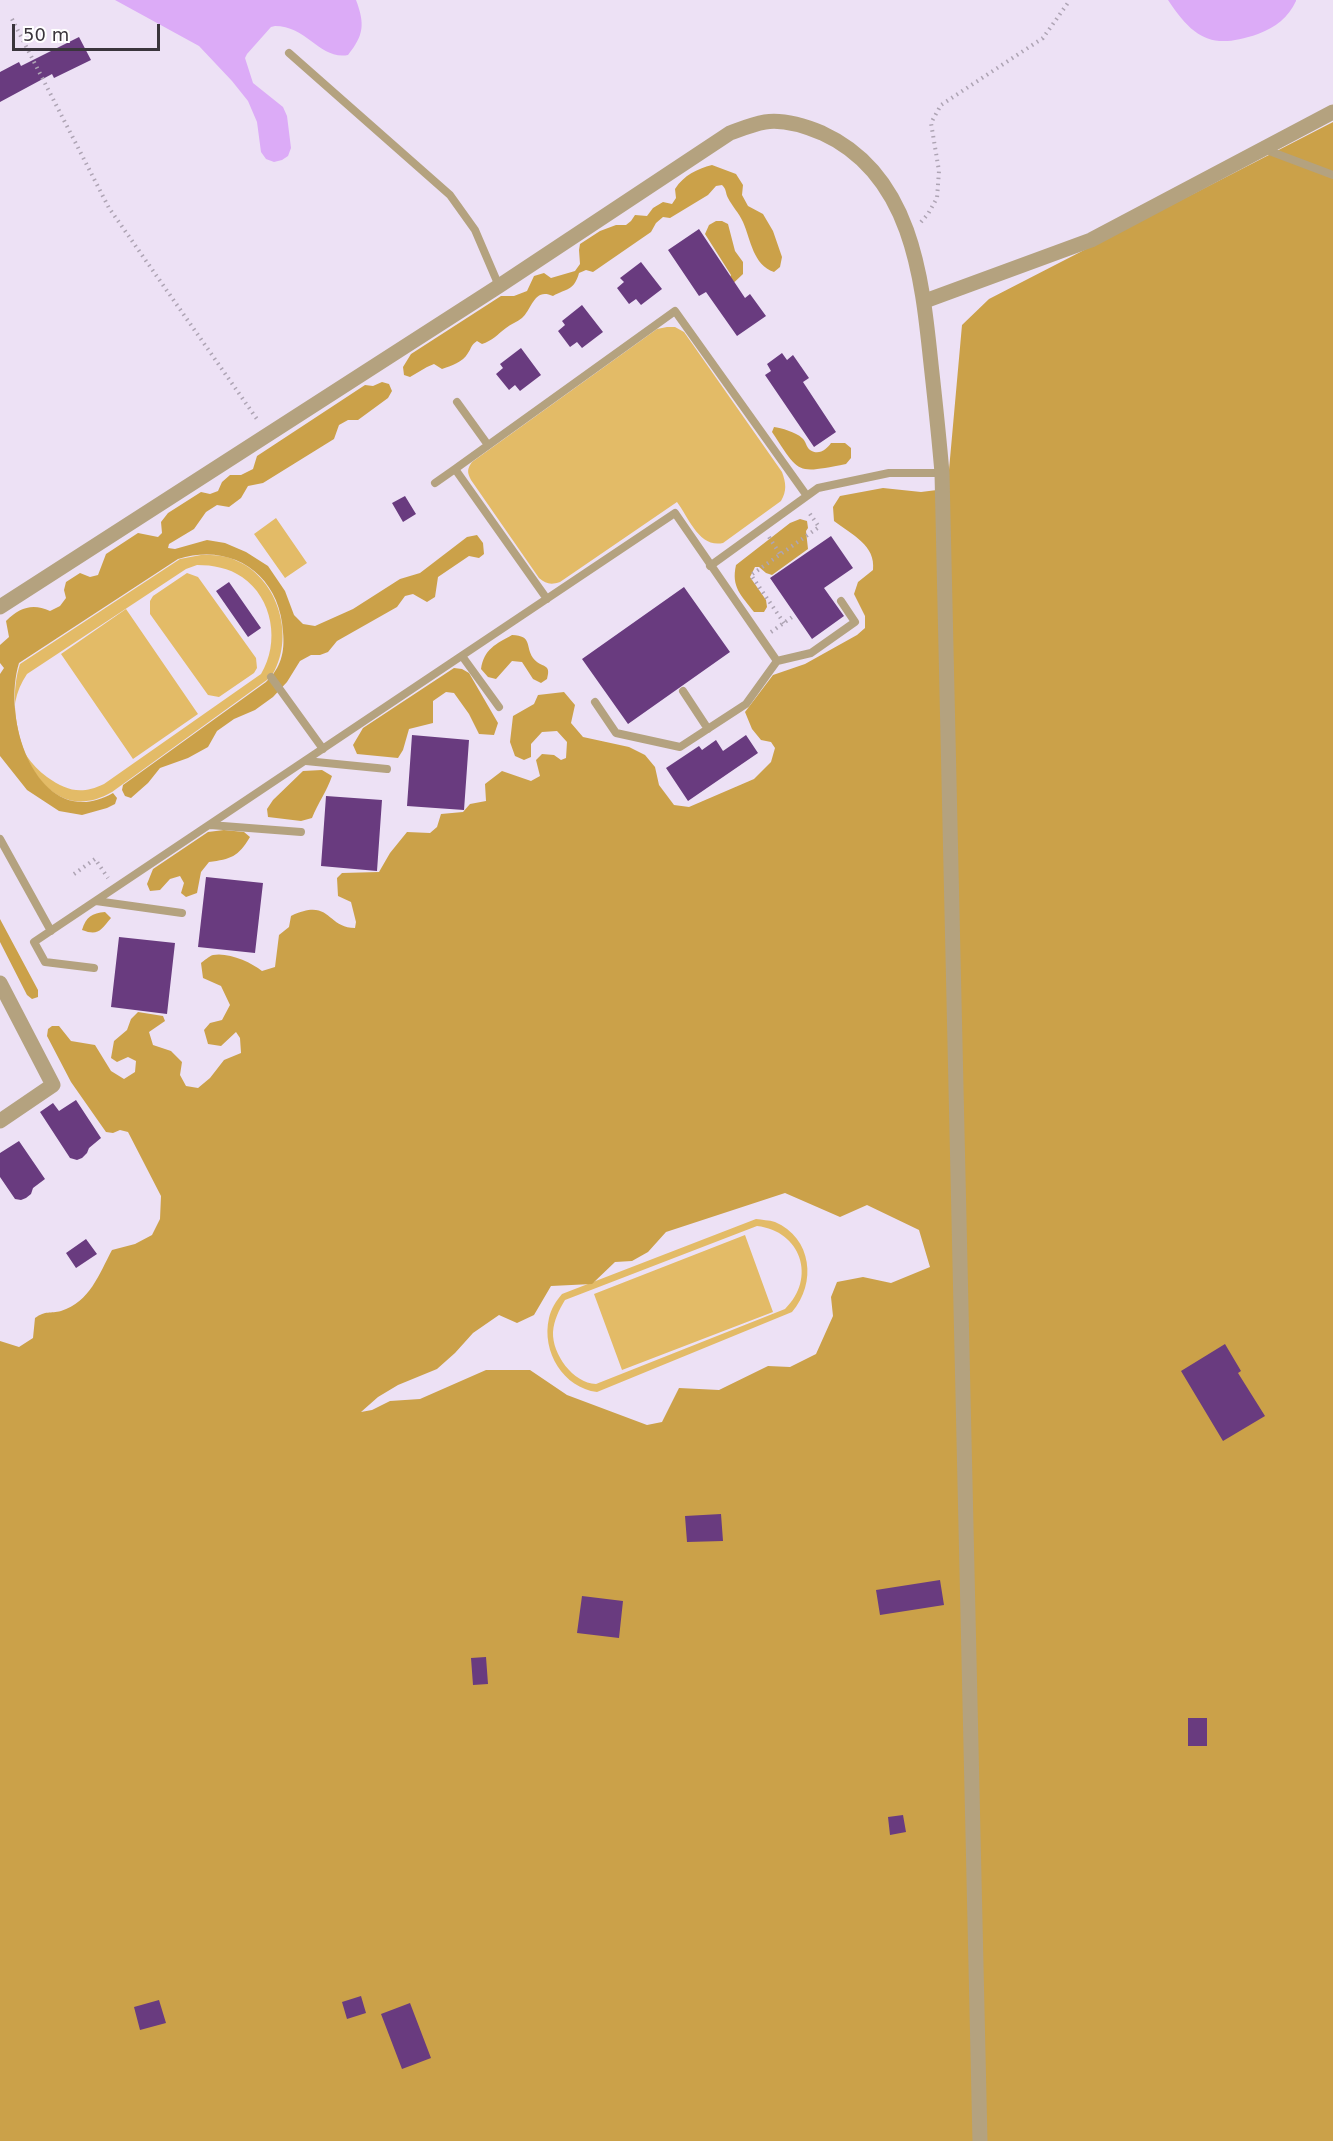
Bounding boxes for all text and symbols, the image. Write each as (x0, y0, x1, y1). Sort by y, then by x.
scale bar (15, 12, 164, 50)
text: 50 m (23, 24, 69, 45)

